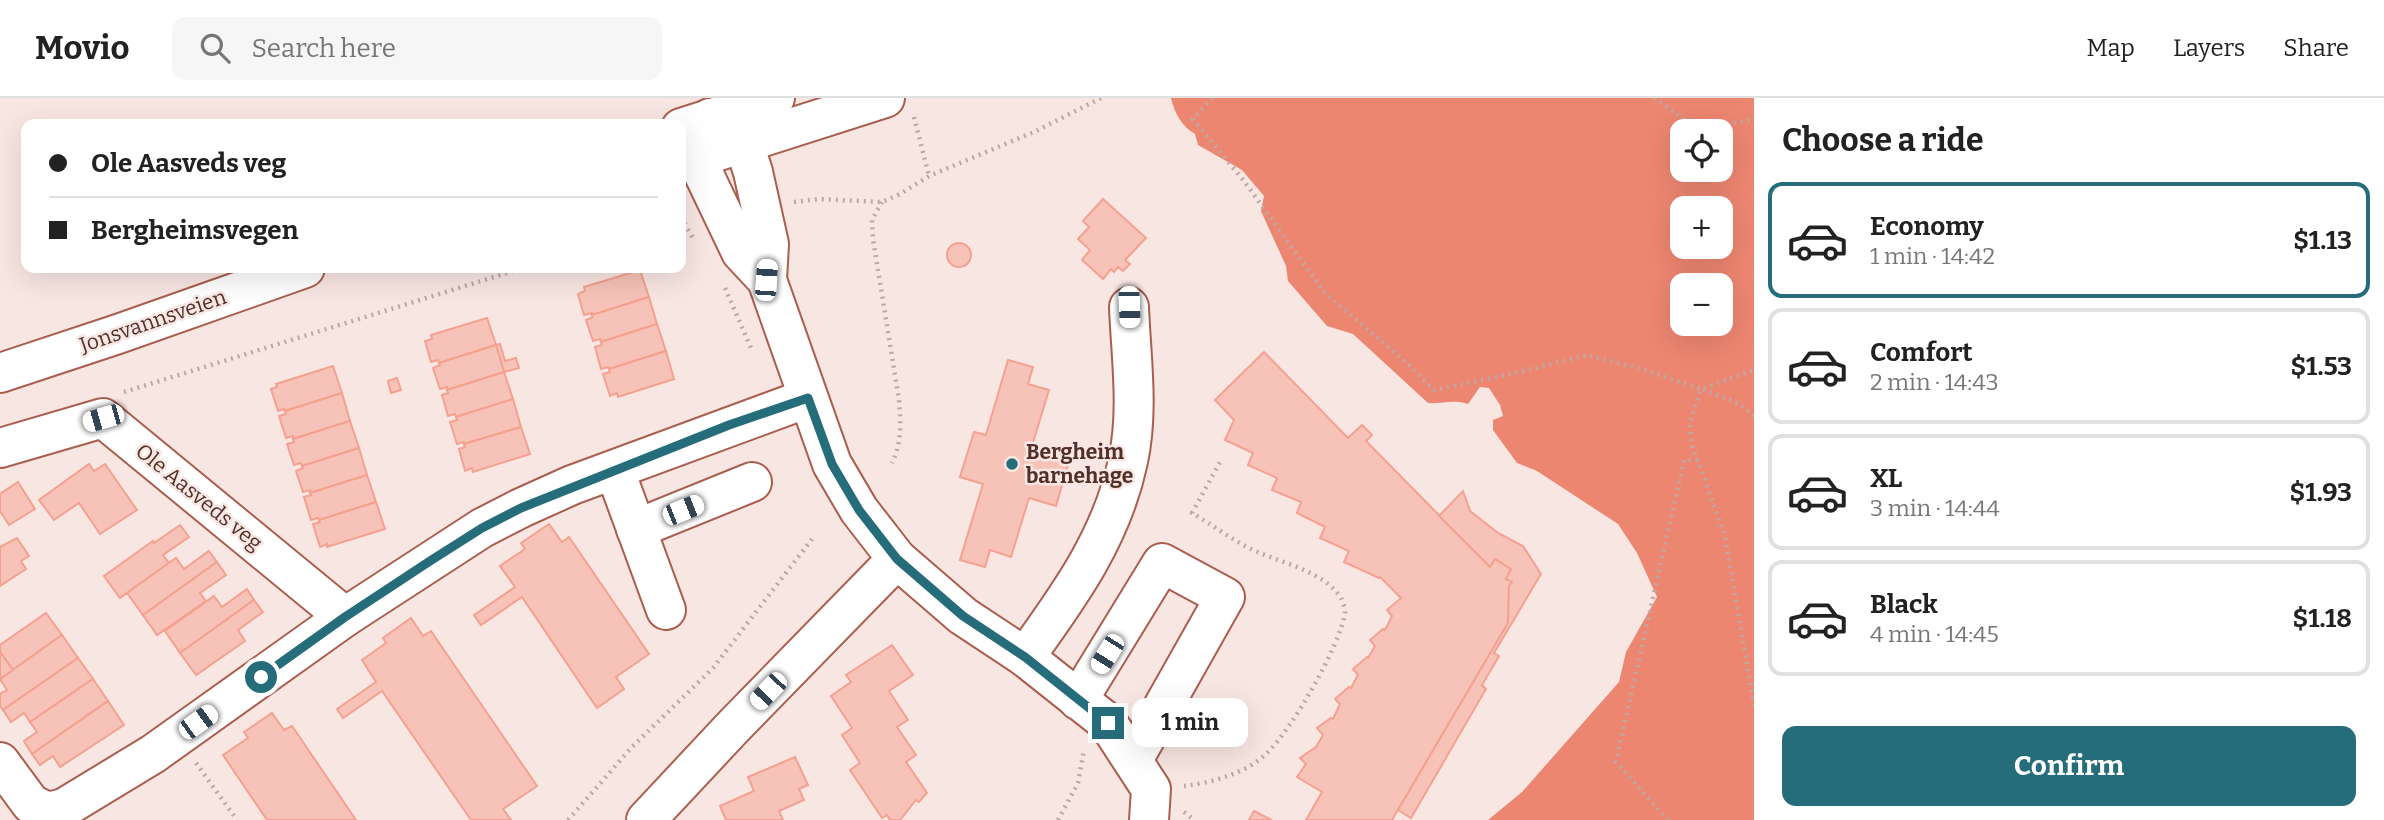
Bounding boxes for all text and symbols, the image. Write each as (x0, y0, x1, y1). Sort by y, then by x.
search box (172, 17, 662, 80)
text: Movio (35, 28, 130, 68)
icon: search (196, 29, 234, 67)
text: Search here (252, 33, 396, 64)
text: Map (2087, 34, 2135, 62)
text: Layers (2173, 34, 2245, 62)
text: Share (2283, 34, 2349, 62)
map controls (1670, 119, 1733, 336)
button: locate (1670, 119, 1733, 182)
text: Choose a ride (1782, 121, 1983, 159)
text: Ole Aasveds veg (91, 148, 287, 179)
button: + (1670, 196, 1733, 259)
icon: car (1786, 209, 1849, 272)
text: Economy (1870, 211, 1984, 242)
text: Bergheimsvegen (91, 215, 298, 246)
text: $1.13 (2293, 225, 2352, 256)
text: 1 min · 14:42 (1870, 242, 1995, 270)
car (755, 258, 778, 302)
button: − (1670, 273, 1733, 336)
street label: Jonsvannsveien (75, 284, 230, 359)
car (1118, 286, 1141, 328)
icon: car (1786, 335, 1849, 398)
text: Comfort (1870, 337, 1973, 368)
text: $1.53 (2290, 351, 2352, 382)
text: 2 min · 14:43 (1870, 368, 1999, 396)
car (80, 402, 127, 434)
street label: Ole Aasveds veg (130, 438, 268, 556)
place label: Bergheim barnehage (1026, 439, 1133, 489)
marker: Bergheim barnehage (1004, 456, 1020, 472)
icon: car (1786, 461, 1849, 524)
text: XL (1870, 463, 1902, 494)
text: $1.93 (2290, 477, 2352, 508)
car (660, 492, 707, 528)
text: 3 min · 14:44 (1870, 494, 2000, 522)
icon: car (1786, 587, 1849, 650)
text: Black (1870, 589, 1938, 620)
text: $1.18 (2293, 603, 2352, 634)
text: 4 min · 14:45 (1870, 620, 1999, 648)
car (1087, 631, 1128, 677)
route start (245, 661, 277, 693)
car (746, 669, 791, 713)
callout: 1 min (1132, 698, 1248, 748)
car (175, 701, 222, 743)
route end (1092, 707, 1124, 739)
text: 1 min (1161, 708, 1219, 736)
button: Confirm (1782, 726, 2356, 806)

